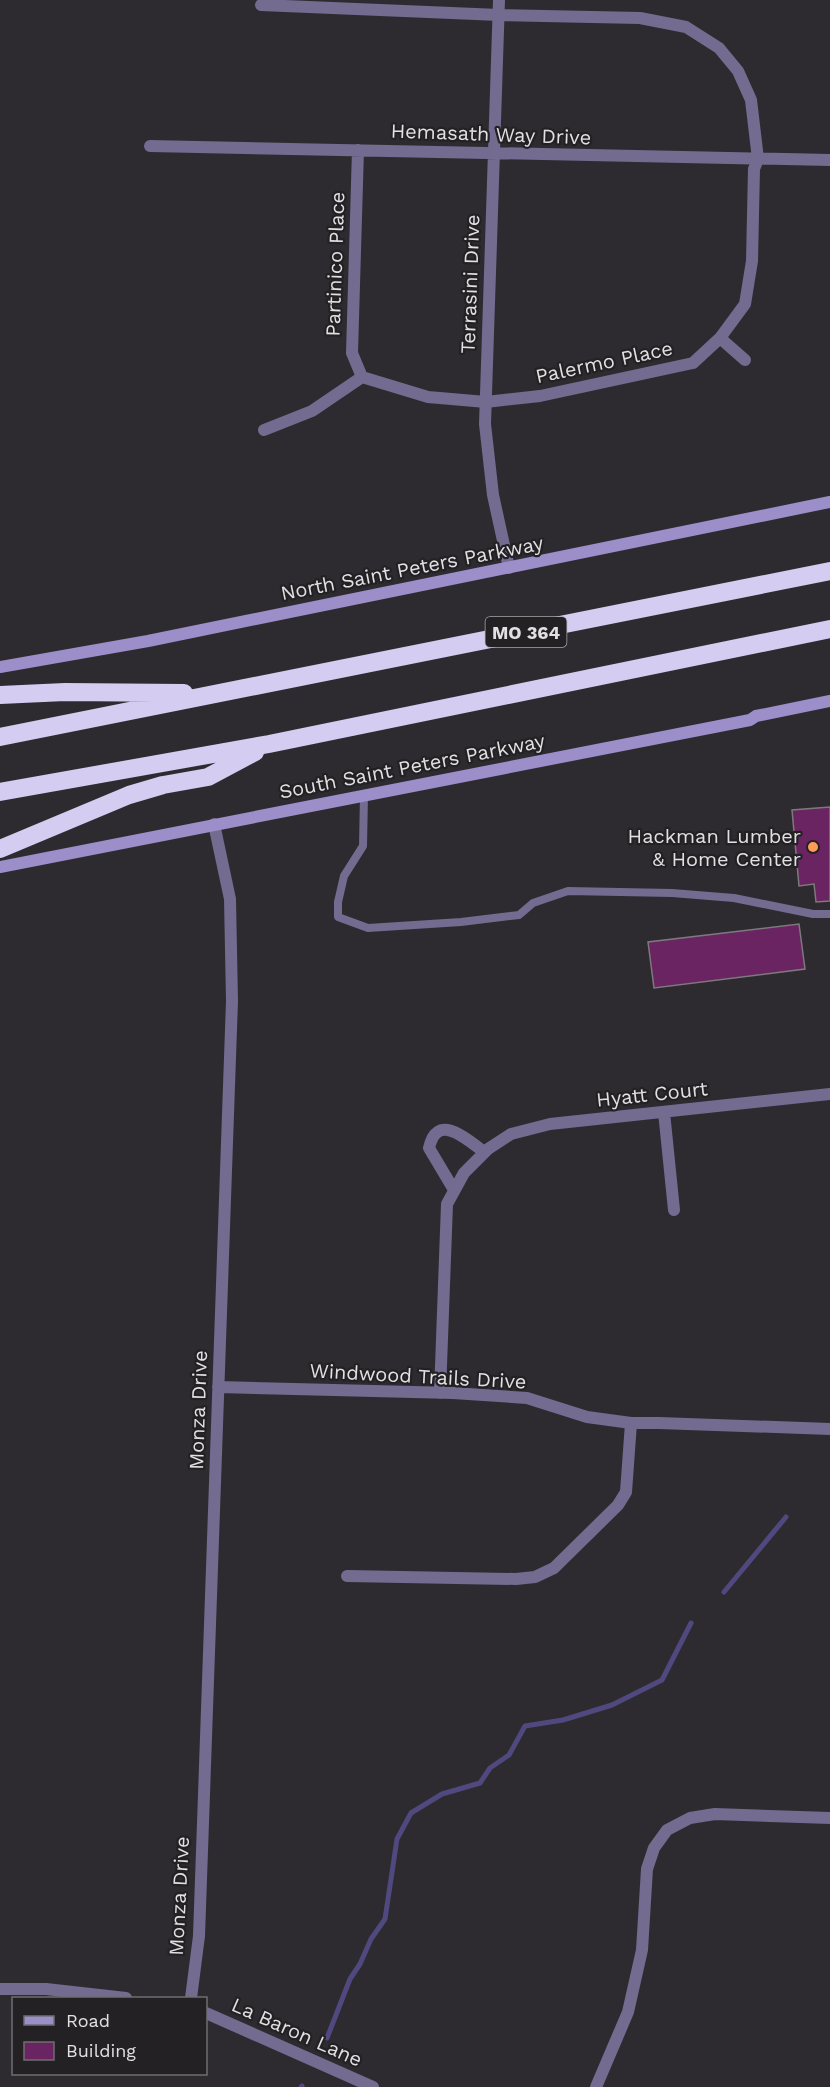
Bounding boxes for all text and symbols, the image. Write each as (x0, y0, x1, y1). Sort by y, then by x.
street label: Hemasath Way Drive (390, 119, 592, 149)
street label: Partinico Place (320, 191, 350, 337)
street label: Terrasini Drive (456, 214, 484, 354)
street label: Palermo Place (533, 336, 675, 388)
street label: North Saint Peters Parkway (279, 531, 546, 605)
road number: MO 364 (486, 617, 566, 647)
street label: South Saint Peters Parkway (277, 728, 548, 804)
place label: Hackman Lumber & Home Center (628, 824, 801, 871)
marker: Hackman Lumber & Home Center (806, 840, 820, 854)
street label: Hyatt Court (595, 1076, 710, 1112)
street label: Monza Drive (184, 1350, 212, 1470)
street label: Windwood Trails Drive (309, 1358, 527, 1394)
street label: Monza Drive (164, 1836, 194, 1956)
street label: La Baron Lane (228, 1993, 366, 2071)
legend (12, 1997, 207, 2075)
text: Road (66, 2010, 110, 2031)
text: Building (66, 2040, 136, 2061)

